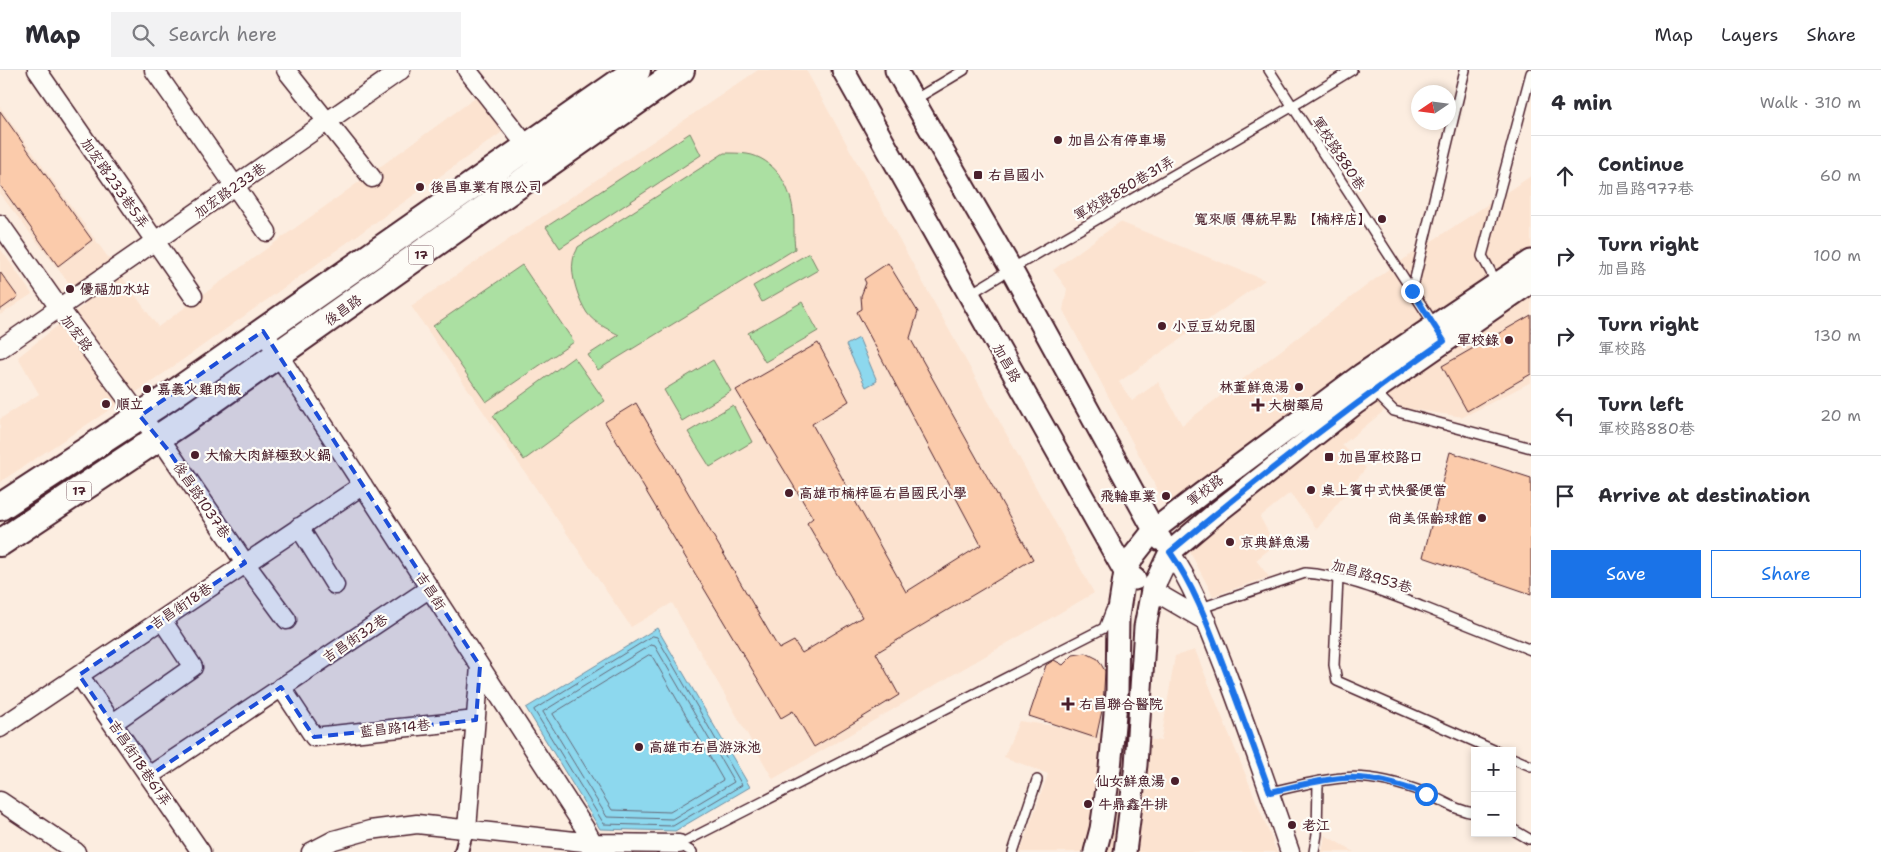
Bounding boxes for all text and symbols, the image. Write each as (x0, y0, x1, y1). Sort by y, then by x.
search box (111, 12, 461, 57)
text: Map (25, 19, 81, 51)
icon: search (129, 21, 157, 49)
text: Search here (169, 22, 277, 47)
text: Map (1655, 23, 1693, 47)
text: Layers (1721, 23, 1778, 47)
text: Share (1806, 23, 1856, 47)
north arrow (1411, 85, 1456, 130)
text: 4 min (1551, 89, 1612, 117)
text: Walk · 310 m (1760, 92, 1861, 113)
street label: 軍校路880巷 (1308, 113, 1370, 194)
place label: 加昌公有停車場 (1068, 131, 1166, 149)
street label: 加宏路233巷5弄 (77, 134, 153, 232)
marker: 加昌公有停車場 (1052, 134, 1064, 146)
street label: 軍校路880巷31弄 (1070, 152, 1178, 224)
text: Continue (1598, 152, 1684, 177)
street label: 加宏路233巷 (191, 158, 270, 221)
icon: ahead (1551, 162, 1579, 190)
text: 60 m (1820, 165, 1861, 186)
place label: 右昌國小 (988, 166, 1044, 184)
marker: 右昌國小 (972, 169, 984, 181)
place label: 後昌車業有限公司 (430, 178, 542, 196)
text: 加昌路977巷 (1598, 178, 1694, 199)
marker: 後昌車業有限公司 (414, 181, 426, 193)
place label: 寬來順 傳統早點 【楠梓店】 (1194, 210, 1372, 228)
marker: 寬來順 傳統早點 【楠梓店】 (1376, 213, 1388, 225)
text: Turn right (1598, 232, 1699, 257)
icon: right (1551, 242, 1579, 270)
text: 100 m (1813, 245, 1861, 266)
road number: 17 (408, 246, 434, 264)
text: 加昌路 (1598, 258, 1646, 279)
place label: 優福加水站 (80, 280, 150, 298)
route end (1401, 280, 1424, 303)
marker: 優福加水站 (64, 283, 76, 295)
street label: 後昌路 (321, 291, 365, 329)
street label: 加宏路 (57, 311, 97, 355)
text: Turn right (1598, 312, 1699, 337)
place label: 小豆豆幼兒園 (1172, 317, 1256, 335)
marker: 小豆豆幼兒園 (1156, 320, 1168, 332)
icon: right (1551, 322, 1579, 350)
text: 130 m (1814, 325, 1861, 346)
place label: 軍校錄 (1457, 331, 1499, 349)
marker: 軍校錄 (1503, 334, 1515, 346)
text: 軍校路 (1598, 338, 1646, 359)
street label: 加昌路 (989, 340, 1025, 386)
place label: 林董鮮魚湯 (1219, 378, 1289, 396)
place label: 嘉義火雞肉飯 (157, 380, 241, 398)
marker: 林董鮮魚湯 (1293, 381, 1305, 393)
marker: 嘉義火雞肉飯 (141, 383, 153, 395)
text: Turn left (1598, 392, 1684, 417)
place label: 順立 (116, 395, 144, 413)
place label: 大樹藥局 (1268, 396, 1324, 414)
marker: 順立 (100, 398, 112, 410)
marker: 大樹藥局 (1252, 399, 1264, 411)
icon: left (1551, 402, 1579, 430)
text: 20 m (1820, 405, 1861, 426)
text: 軍校路880巷 (1598, 418, 1695, 439)
place label: 大愉大肉鮮極致火鍋 (205, 446, 331, 464)
place label: 加昌軍校路口 (1339, 448, 1423, 466)
marker: 大愉大肉鮮極致火鍋 (189, 449, 201, 461)
marker: 加昌軍校路口 (1323, 451, 1335, 463)
street label: 後昌路1037巷 (170, 458, 235, 543)
street label: 軍校路 (1183, 470, 1227, 510)
place label: 桌上賓中式快餐便當 (1321, 481, 1447, 499)
road number: 17 (66, 482, 92, 501)
icon: arrive (1551, 482, 1579, 510)
text: Arrive at destination (1598, 483, 1810, 508)
place label: 高雄市楠梓區右昌國民小學 (799, 484, 967, 502)
marker: 桌上賓中式快餐便當 (1305, 484, 1317, 496)
marker: 高雄市楠梓區右昌國民小學 (783, 487, 795, 499)
place label: 飛輪車業 (1100, 487, 1156, 505)
marker: 飛輪車業 (1160, 490, 1172, 502)
place label: 尚美保齡球館 (1388, 509, 1472, 527)
marker: 尚美保齡球館 (1476, 512, 1488, 524)
place label: 京典鮮魚湯 (1240, 533, 1310, 551)
marker: 京典鮮魚湯 (1224, 536, 1236, 548)
button: Save (1551, 550, 1701, 598)
button: Share (1711, 550, 1861, 598)
street label: 加昌路953巷 (1330, 555, 1415, 597)
street label: 吉昌街 (412, 568, 450, 614)
street label: 吉昌街18巷 (146, 578, 216, 633)
street label: 吉昌街32巷 (319, 609, 392, 666)
place label: 右昌聯合醫院 (1079, 695, 1163, 713)
marker: 右昌聯合醫院 (1061, 697, 1075, 711)
street label: 藍昌路14巷 (359, 715, 432, 741)
street label: 吉昌街18巷61弄 (105, 717, 175, 809)
place label: 高雄市右昌游泳池 (649, 738, 761, 756)
marker: 高雄市右昌游泳池 (633, 741, 645, 753)
map controls (1471, 747, 1516, 837)
button: + (1471, 747, 1516, 792)
place label: 仙女鮮魚湯 (1095, 772, 1165, 790)
marker: 仙女鮮魚湯 (1169, 775, 1181, 787)
route start (1415, 783, 1438, 806)
button: − (1471, 792, 1516, 837)
place label: 牛鼎鑫牛排 (1098, 795, 1168, 813)
marker: 牛鼎鑫牛排 (1082, 798, 1094, 810)
place label: 老江 (1302, 816, 1330, 834)
marker: 老江 (1286, 819, 1298, 831)

